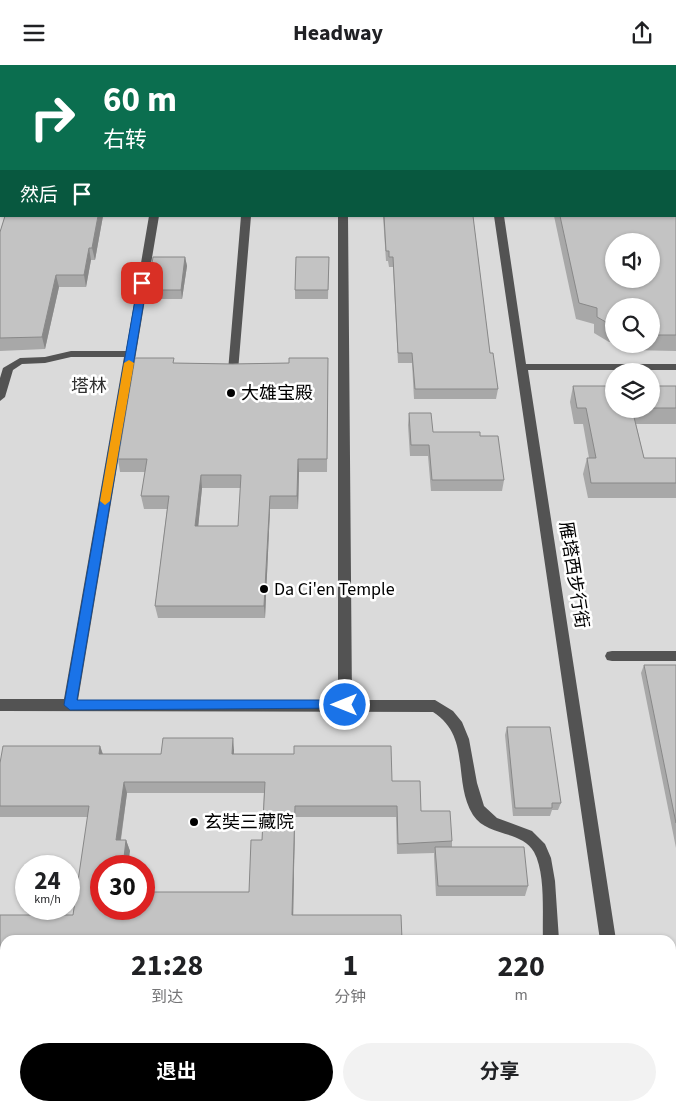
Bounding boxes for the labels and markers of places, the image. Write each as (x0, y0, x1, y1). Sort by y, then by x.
pin (121, 262, 163, 304)
place label: 大雄宝殿 (241, 381, 313, 406)
marker: 大雄宝殿 (225, 387, 237, 399)
place label: Da Ci'en Temple (274, 577, 395, 602)
marker: Da Ci'en Temple (258, 583, 270, 595)
place label: 玄奘三藏院 (204, 810, 294, 835)
marker: 玄奘三藏院 (188, 816, 200, 828)

